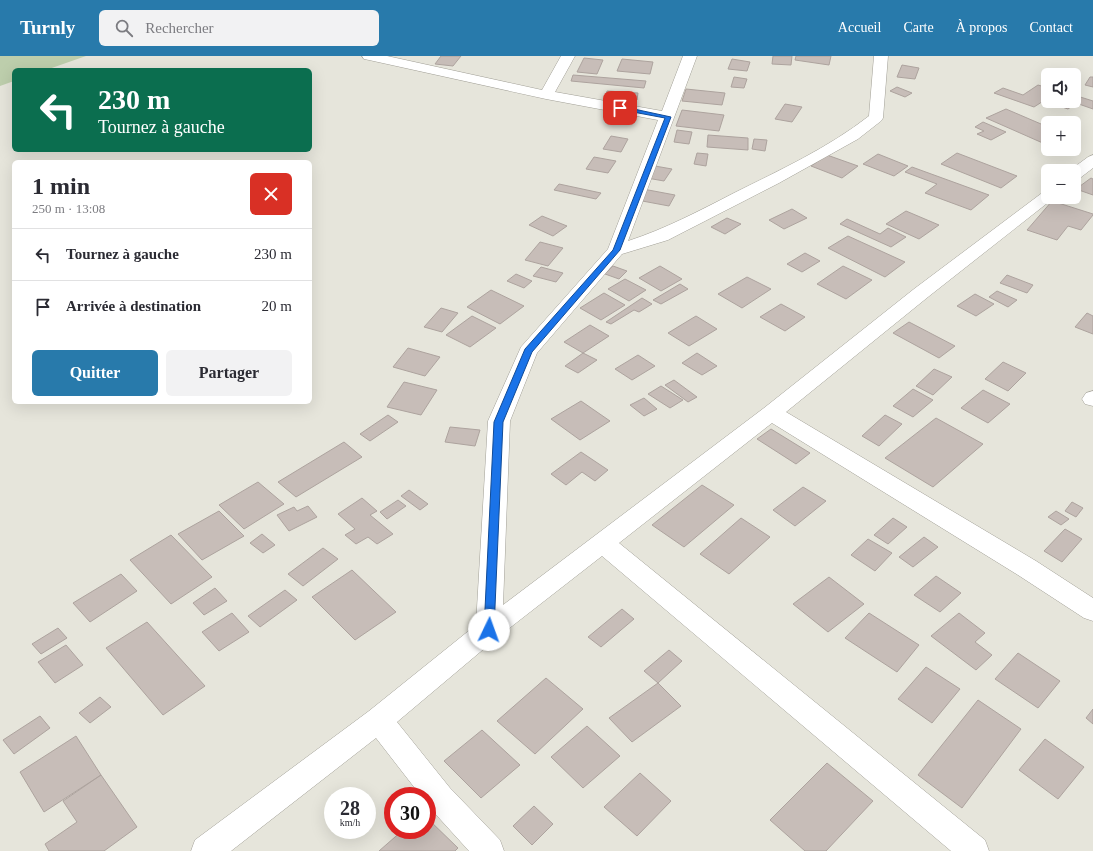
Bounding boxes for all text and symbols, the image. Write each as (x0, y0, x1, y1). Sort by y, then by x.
search box (99, 10, 379, 46)
text: Turnly (20, 17, 75, 38)
icon: search (113, 17, 135, 39)
text: Rechercher (145, 20, 214, 36)
text: Accueil (838, 20, 881, 35)
text: Carte (903, 20, 934, 35)
text: À propos (956, 20, 1007, 35)
text: Contact (1029, 20, 1073, 35)
map controls (1041, 68, 1081, 204)
button: sound (1041, 68, 1081, 108)
icon: left (32, 84, 84, 136)
text: 230 m (98, 84, 170, 115)
pin (603, 91, 637, 125)
icon: arrive (609, 97, 631, 119)
button: + (1041, 116, 1081, 156)
text: Tournez à gauche (98, 117, 225, 137)
button: − (1041, 164, 1081, 204)
text: 1 min (32, 173, 90, 199)
button: close (250, 173, 292, 215)
text: 250 m · 13:08 (32, 201, 105, 216)
icon: left (32, 244, 54, 266)
text: Tournez à gauche (66, 246, 179, 262)
text: 230 m (254, 246, 292, 262)
icon: arrive (32, 296, 54, 318)
text: Arrivée à destination (66, 298, 201, 314)
text: 20 m (262, 298, 292, 314)
button: Quitter (32, 350, 158, 396)
button: Partager (166, 350, 292, 396)
position arrow (468, 609, 510, 651)
speed limit sign: 30 (384, 787, 436, 839)
text: 28 (340, 797, 360, 819)
text: km/h (340, 817, 360, 828)

